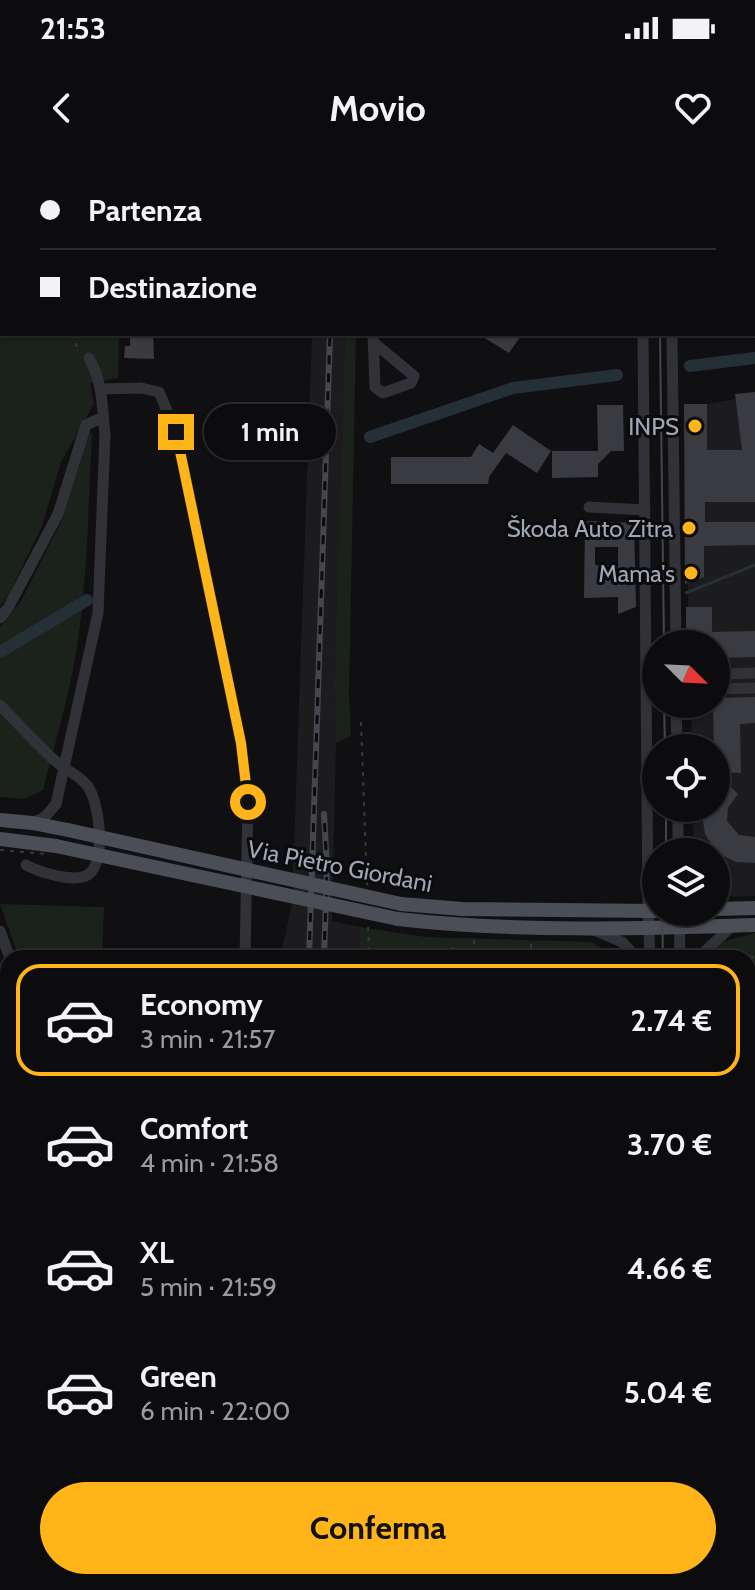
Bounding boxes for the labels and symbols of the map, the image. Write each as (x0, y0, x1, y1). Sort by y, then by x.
callout: 1 min (204, 404, 336, 460)
place label: INPS (628, 412, 679, 441)
route end (158, 414, 194, 450)
marker: INPS (686, 417, 704, 435)
place label: Škoda Auto Zitra (507, 514, 673, 543)
marker: Škoda Auto Zitra (680, 519, 698, 537)
place label: Mama's (598, 559, 675, 588)
marker: Mama's (682, 564, 700, 582)
north arrow (642, 630, 730, 718)
route start (230, 784, 266, 820)
street label: Via Pietro Giordani (245, 834, 435, 898)

